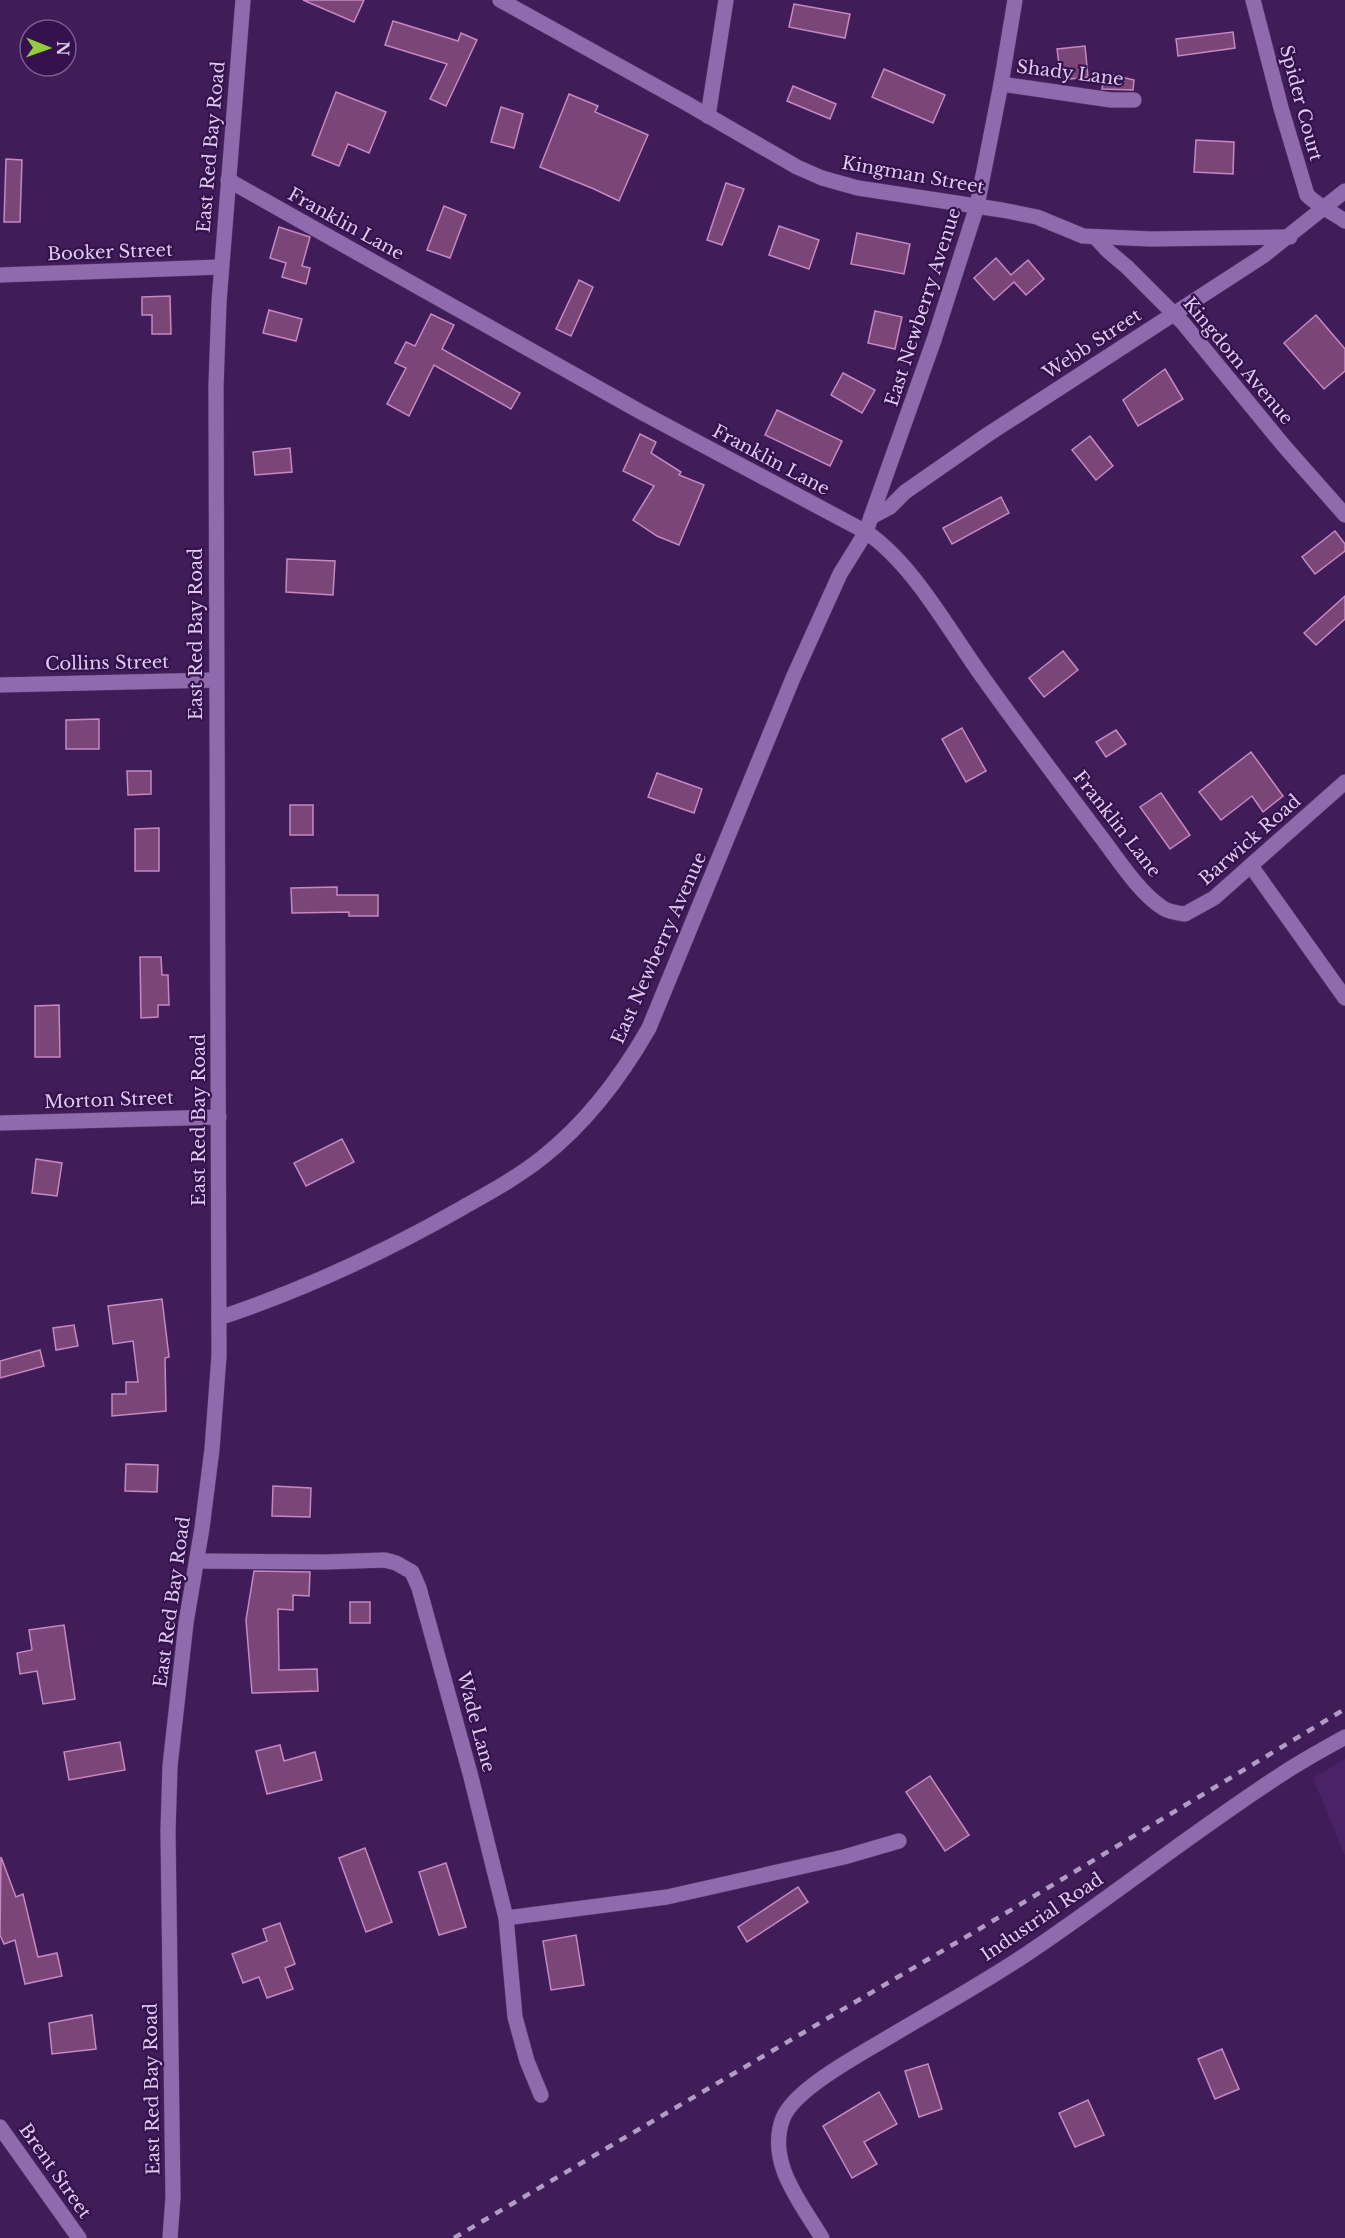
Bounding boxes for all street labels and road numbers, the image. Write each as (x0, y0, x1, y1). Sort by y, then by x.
street label: Spider Court (1275, 43, 1327, 164)
street label: Shady Lane (1015, 56, 1125, 90)
street label: East Red Bay Road (193, 60, 229, 234)
street label: Kingman Street (840, 152, 986, 198)
street label: Franklin Lane (284, 183, 408, 265)
street label: East Newberry Avenue (880, 205, 966, 409)
street label: Booker Street (47, 239, 173, 265)
street label: Kingdom Avenue (1178, 293, 1298, 429)
street label: Webb Street (1038, 304, 1146, 385)
street label: Franklin Lane (709, 420, 833, 500)
street label: East Red Bay Road (185, 548, 207, 720)
street label: Collins Street (45, 651, 169, 675)
street label: Franklin Lane (1069, 766, 1165, 882)
street label: Barwick Road (1195, 790, 1305, 890)
street label: East Newberry Avenue (607, 849, 711, 1047)
street label: East Red Bay Road (188, 1034, 210, 1206)
street label: Morton Street (44, 1087, 174, 1113)
street label: East Red Bay Road (149, 1515, 195, 1689)
street label: Wade Lane (452, 1668, 500, 1775)
street label: Industrial Road (977, 1868, 1107, 1966)
street label: East Red Bay Road (139, 2003, 165, 2175)
street label: Brent Street (14, 2119, 96, 2223)

